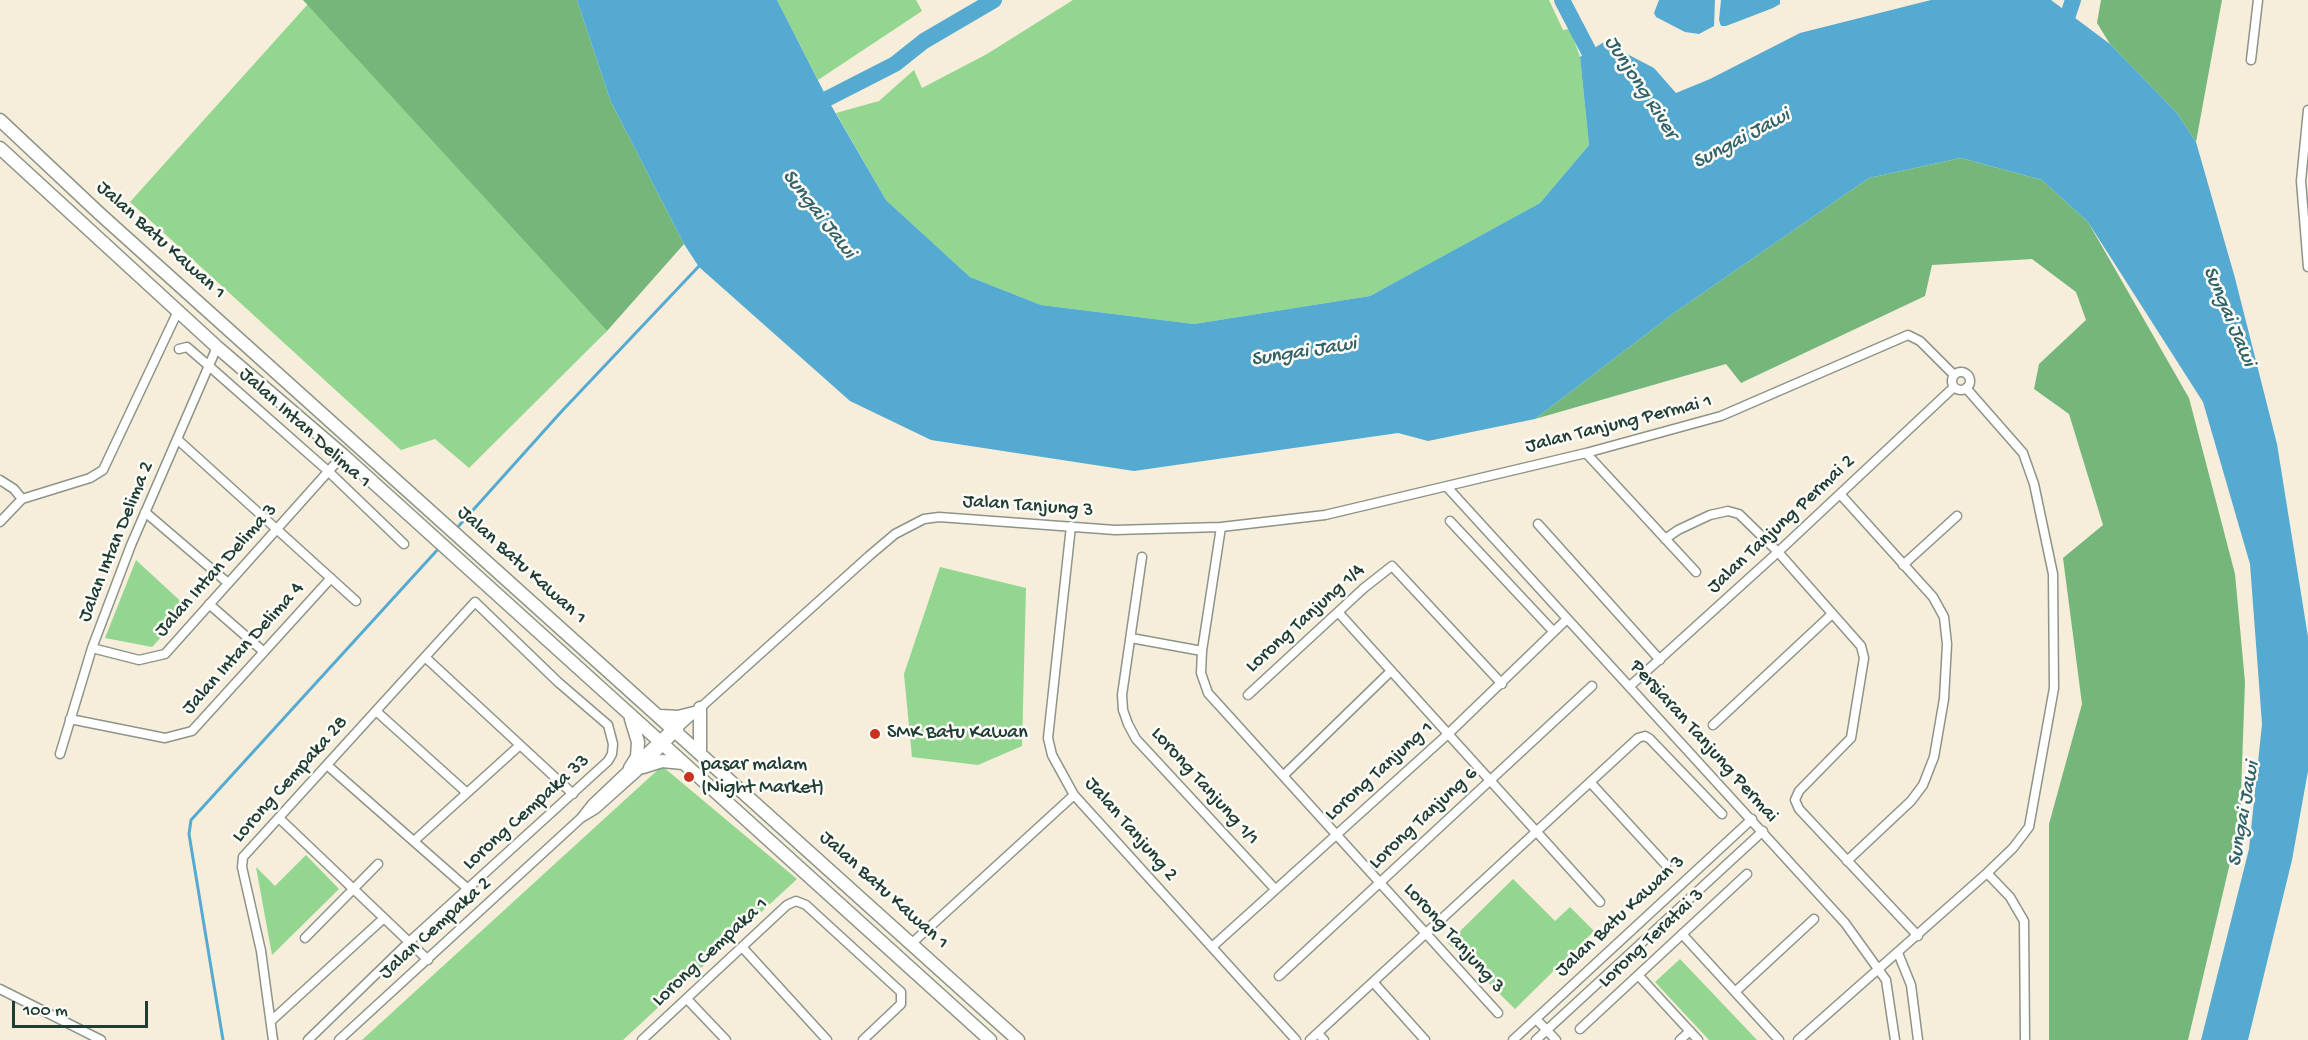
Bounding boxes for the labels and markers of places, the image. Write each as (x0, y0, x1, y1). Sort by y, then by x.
place label: SMK Batu Kawan (887, 722, 1028, 746)
marker: SMK Batu Kawan (868, 727, 882, 741)
place label: pasar malam (Night Market) (701, 754, 824, 801)
marker: pasar malam (Night Market) (682, 770, 696, 784)

